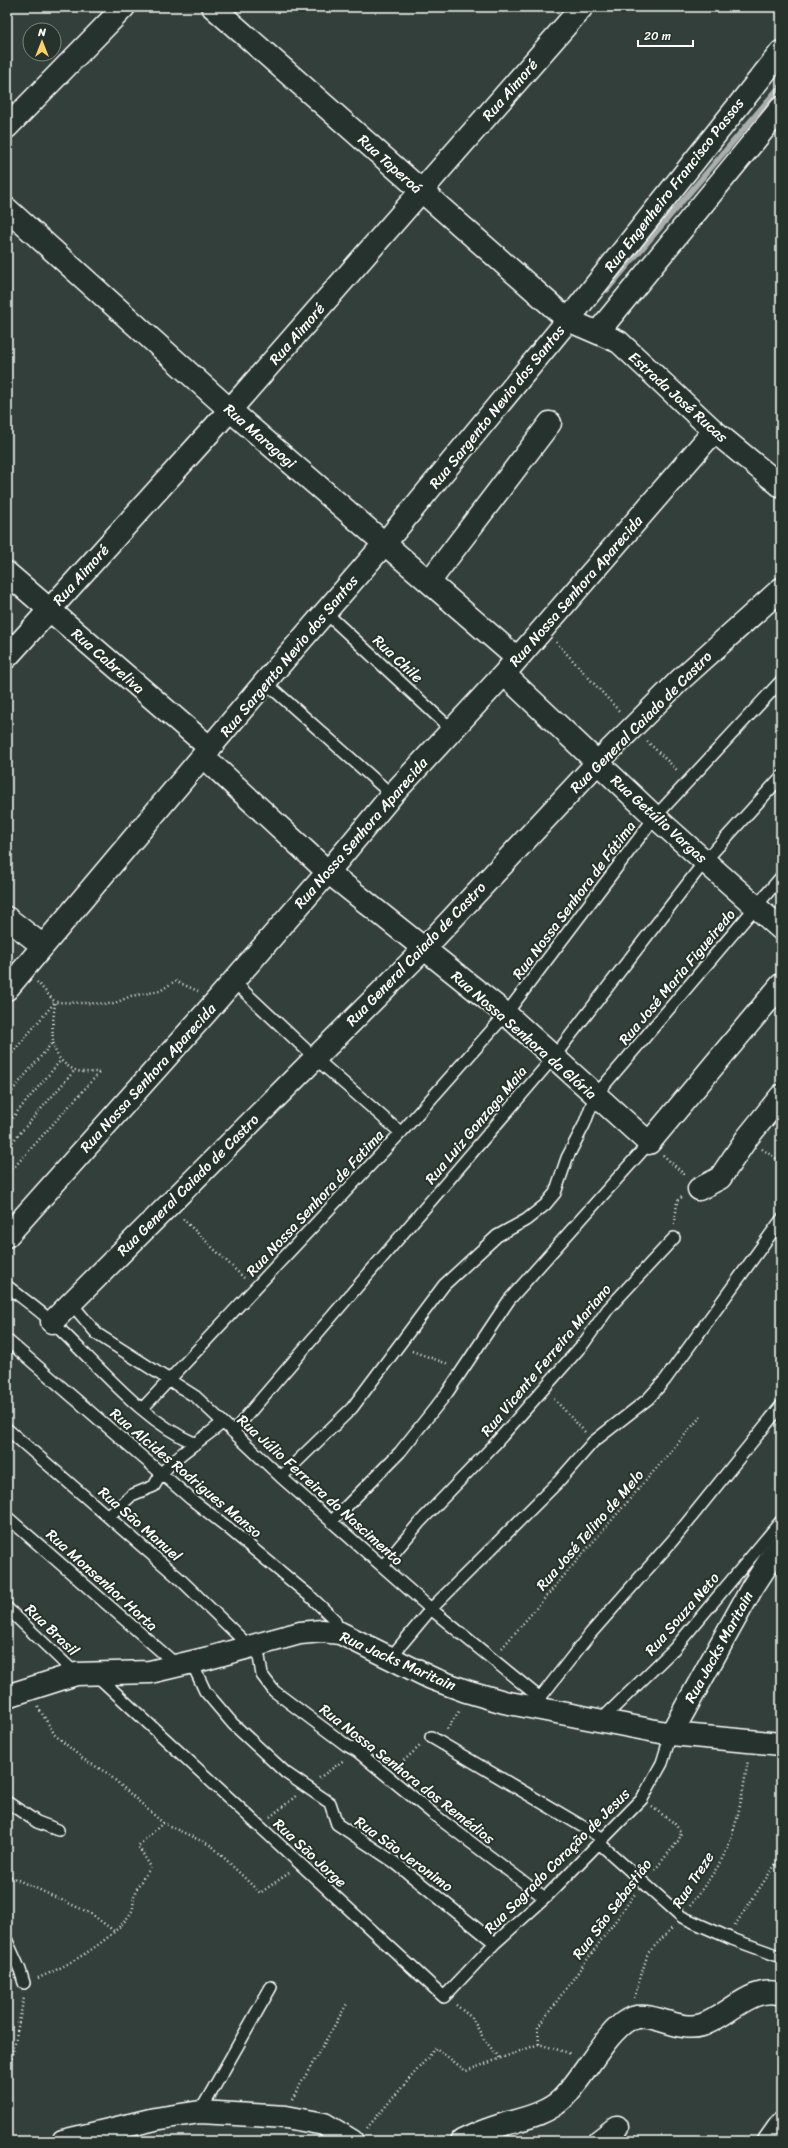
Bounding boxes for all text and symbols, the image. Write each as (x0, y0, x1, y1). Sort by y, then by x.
north arrow (22, 22, 62, 62)
scale bar (638, 22, 693, 48)
text: N (37, 23, 46, 42)
text: 20 m (644, 25, 671, 47)
street label: Rua Aimoré (475, 53, 545, 127)
street label: Rua Engenheiro Francisco Passos (597, 92, 751, 278)
street label: Rua Taperoá (352, 128, 429, 201)
street label: Rua Aimoré (262, 297, 332, 371)
street label: Rua Sargento Nevio dos Santos (422, 319, 572, 495)
street label: Estrada José Rucas (622, 345, 734, 449)
street label: Rua Maragogi (218, 397, 303, 476)
street label: Rua Nossa Senhora Aparecida (502, 509, 650, 673)
street label: Rua Aimoré (46, 538, 116, 612)
street label: Rua Sargento Nevio dos Santos (213, 569, 365, 743)
street label: Rua Cabreliva (65, 622, 151, 701)
street label: Rua Chile (366, 628, 430, 690)
street label: Rua General Caiado de Castro (563, 644, 719, 800)
street label: Rua Nossa Senhora Aparecida (287, 751, 435, 915)
street label: Rua Getúlio Vargas (605, 768, 714, 870)
street label: Rua Nossa Senhora de Fátima (505, 815, 643, 985)
street label: Rua General Caiado de Castro (340, 875, 493, 1033)
street label: Rua José Maria Figueiredo (612, 903, 742, 1051)
street label: Rua Nossa Senhora da Glória (445, 964, 603, 1106)
street label: Rua Nossa Senhora Aparecida (73, 997, 223, 1159)
street label: Rua Luiz Gonzaga Maia (418, 1059, 534, 1190)
street label: Rua General Caiado de Castro (110, 1107, 266, 1263)
street label: Rua Nossa Senhora de Fatima (240, 1123, 391, 1283)
street label: Rua Vicente Ferreira Mariano (474, 1277, 618, 1442)
street label: Rua Alcides Rodrigues Manso (104, 1401, 268, 1545)
street label: Rua Júlio Ferreira do Nascimento (231, 1408, 410, 1572)
street label: Rua José Telino de Melo (530, 1463, 651, 1597)
street label: Rua São Manuel (92, 1480, 188, 1568)
street label: Rua Monsenhor Horta (40, 1522, 164, 1638)
street label: Rua Souza Neto (638, 1566, 726, 1662)
street label: Rua Jacks Maritain (677, 1586, 761, 1708)
street label: Rua Brasil (19, 1597, 86, 1663)
street label: Rua Jacks Maritain (336, 1624, 460, 1698)
street label: Rua Nossa Senhora dos Remédios (314, 1697, 501, 1851)
street label: Rua Sagrado Coração de Jesus (478, 1782, 636, 1940)
street label: Rua São Jeronimo (349, 1809, 459, 1899)
street label: Rua São Jorge (267, 1812, 353, 1894)
street label: Rua Treze (665, 1846, 721, 1914)
street label: Rua São Sebastiåo (565, 1853, 659, 1965)

